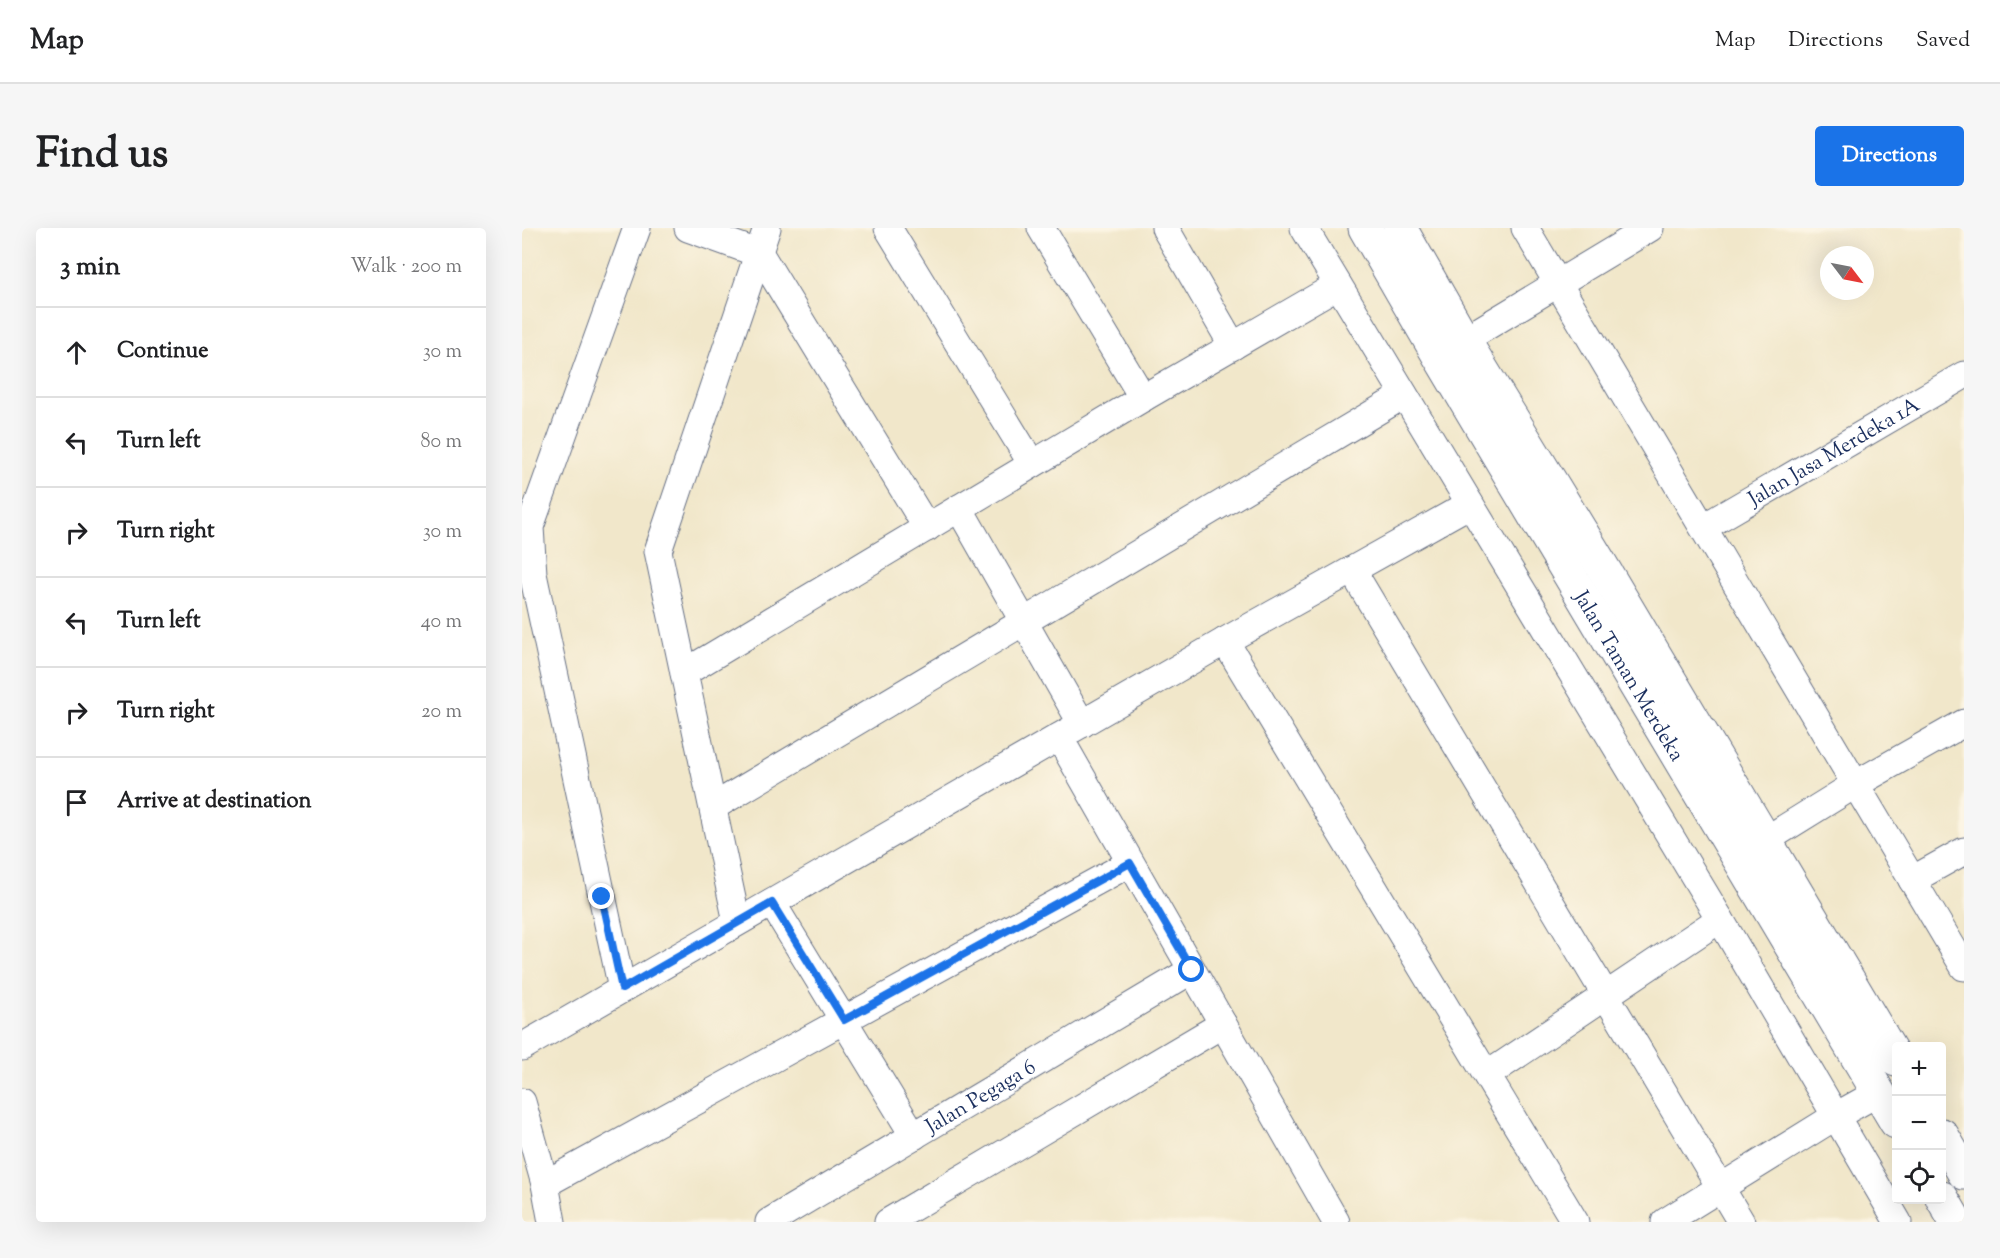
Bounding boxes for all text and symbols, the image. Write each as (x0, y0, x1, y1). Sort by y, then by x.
text: Map (30, 21, 84, 61)
text: Map (1715, 26, 1755, 56)
text: Directions (1788, 26, 1883, 56)
text: Saved (1916, 26, 1970, 56)
text: Find us (36, 126, 168, 186)
button: Directions (1815, 126, 1964, 186)
north arrow (1820, 246, 1874, 300)
text: 3 min (60, 249, 120, 286)
text: Walk · 200 m (350, 253, 462, 282)
icon: ahead (60, 336, 93, 369)
text: Continue (117, 336, 208, 368)
text: 30 m (423, 338, 462, 367)
street label: Jalan Jasa Merdeka 1A (1742, 391, 1926, 516)
icon: left (60, 426, 93, 459)
text: Turn left (117, 426, 200, 458)
text: 80 m (421, 428, 462, 457)
icon: right (60, 516, 93, 549)
text: Turn right (117, 516, 214, 548)
text: 30 m (423, 518, 462, 547)
street label: Jalan Taman Merdeka (1565, 585, 1691, 768)
icon: left (60, 606, 93, 639)
text: Turn left (117, 606, 200, 638)
text: 40 m (421, 608, 462, 637)
icon: right (60, 696, 93, 729)
text: Turn right (117, 696, 214, 728)
text: 20 m (421, 698, 462, 727)
icon: arrive (60, 786, 93, 819)
text: Arrive at destination (117, 786, 312, 818)
route end (588, 883, 614, 909)
route start (1178, 956, 1204, 982)
map controls (1892, 1042, 1946, 1204)
button: + (1892, 1042, 1946, 1096)
street label: Jalan Pegaga 6 (920, 1053, 1042, 1143)
button: − (1892, 1096, 1946, 1150)
button: locate (1892, 1150, 1946, 1204)

